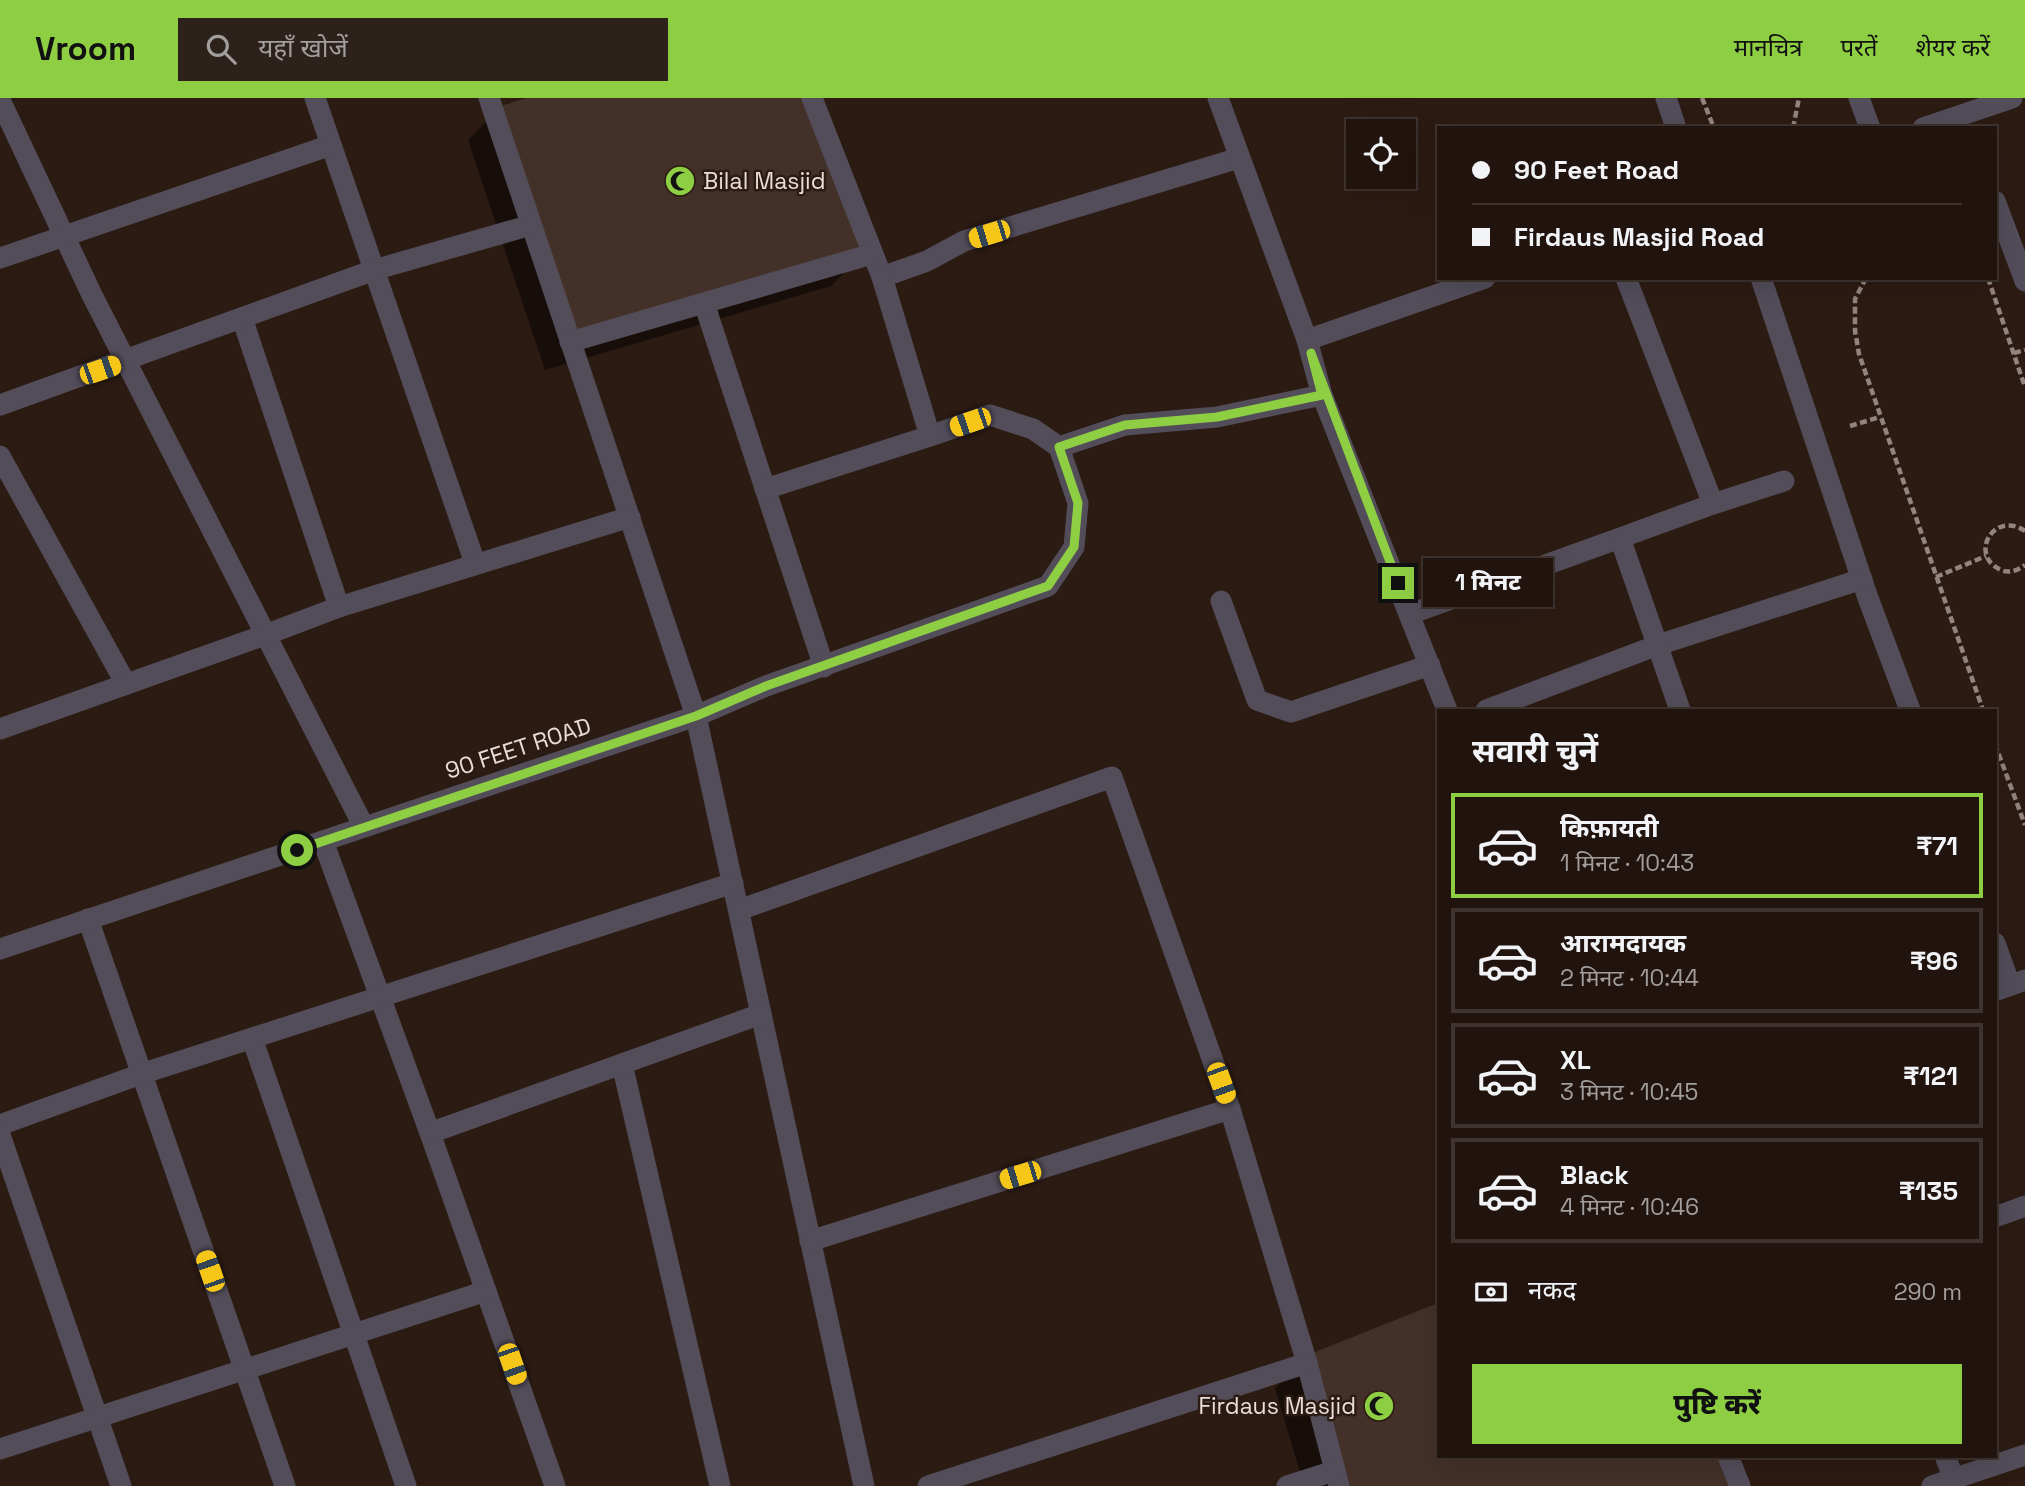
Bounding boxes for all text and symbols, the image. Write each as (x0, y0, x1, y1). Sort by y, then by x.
search box (178, 18, 668, 81)
text: Vroom (35, 28, 136, 70)
icon: search (202, 30, 240, 68)
text: यहाँ खोजें (258, 31, 348, 65)
text: मानचित्र (1734, 32, 1802, 63)
text: परतें (1840, 32, 1878, 63)
text: शेयर करें (1916, 32, 1990, 63)
map controls (1346, 119, 1416, 189)
button: locate (1346, 119, 1416, 189)
text: 90 Feet Road (1514, 153, 1679, 187)
mosque icon: Bilal Masjid (663, 164, 697, 198)
place label: Bilal Masjid (703, 166, 826, 196)
car (966, 218, 1013, 250)
text: Firdaus Masjid Road (1514, 220, 1764, 254)
car (77, 353, 124, 387)
car (947, 405, 994, 439)
callout: 1 मिनट (1422, 559, 1552, 608)
route end (1382, 567, 1414, 599)
text: 1 मिनट (1455, 567, 1521, 597)
street label: 90 FEET ROAD (441, 710, 595, 786)
text: सवारी चुनें (1472, 731, 1598, 771)
text: किफ़ायती (1560, 811, 1659, 845)
icon: car (1476, 814, 1539, 877)
text: ₹71 (1916, 829, 1958, 863)
route start (281, 834, 313, 866)
text: 1 मिनट · 10:43 (1560, 848, 1694, 878)
text: आरामदायक (1560, 926, 1686, 960)
icon: car (1476, 929, 1539, 992)
text: ₹96 (1910, 944, 1958, 978)
text: 2 मिनट · 10:44 (1560, 963, 1699, 993)
text: XL (1560, 1043, 1591, 1077)
icon: car (1476, 1044, 1539, 1107)
text: ₹121 (1903, 1059, 1958, 1093)
car (1204, 1060, 1239, 1106)
text: 3 मिनट · 10:45 (1560, 1077, 1698, 1107)
text: Black (1560, 1158, 1629, 1192)
car (997, 1159, 1044, 1191)
icon: car (1476, 1159, 1539, 1222)
text: ₹135 (1899, 1174, 1958, 1208)
text: 4 मिनट · 10:46 (1560, 1192, 1699, 1222)
car (194, 1248, 227, 1294)
icon: cash (1472, 1273, 1510, 1311)
text: नकद (1528, 1273, 1576, 1307)
text: 290 m (1894, 1277, 1962, 1307)
car (496, 1341, 529, 1387)
button: पुष्टि करें (1472, 1364, 1962, 1444)
mosque icon: Firdaus Masjid (1362, 1389, 1396, 1423)
place label: Firdaus Masjid (1199, 1391, 1356, 1421)

